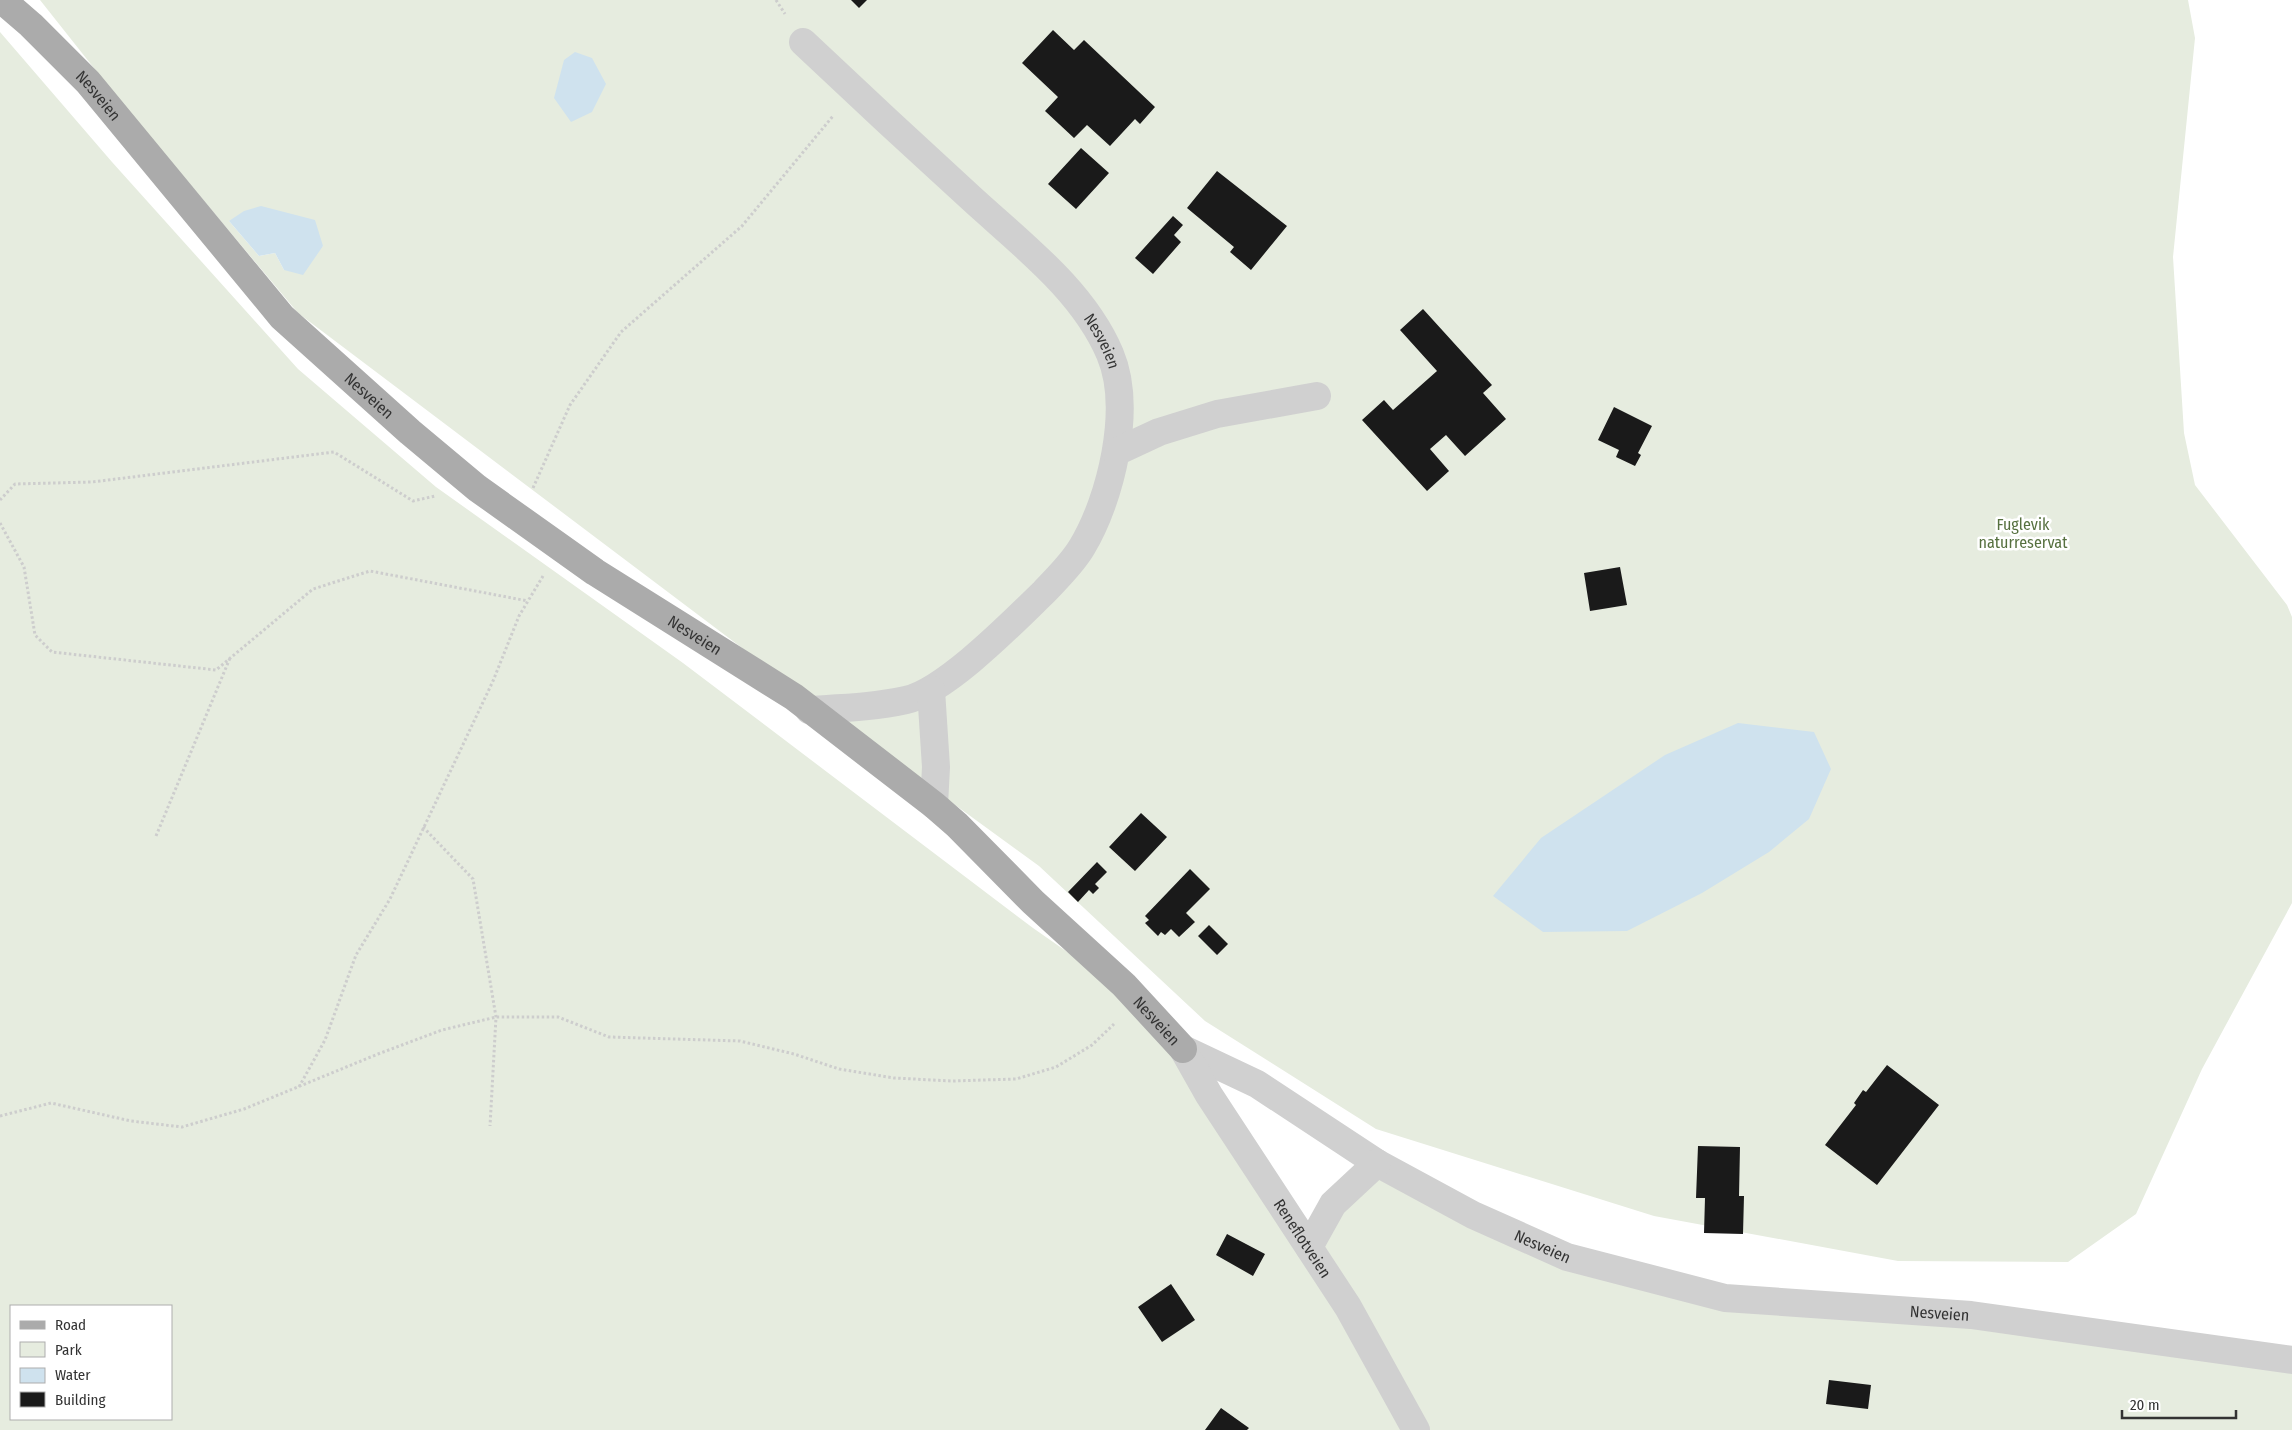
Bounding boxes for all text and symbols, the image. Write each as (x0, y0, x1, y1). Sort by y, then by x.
street label: Nesveien (72, 67, 125, 125)
street label: Nesveien (1080, 310, 1123, 371)
street label: Nesveien (340, 369, 397, 423)
park label: Fuglevik naturreservat (1979, 515, 2068, 552)
street label: Nesveien (664, 611, 725, 659)
street label: Nesveien (1129, 993, 1184, 1049)
street label: Reneflotveien (1270, 1195, 1335, 1281)
street label: Nesveien (1511, 1226, 1574, 1267)
street label: Nesveien (1909, 1302, 1970, 1325)
legend (10, 1305, 172, 1420)
text: Road (55, 1316, 86, 1334)
text: Park (55, 1341, 82, 1359)
text: Water (55, 1366, 91, 1384)
scale bar (2122, 1388, 2236, 1420)
text: Building (55, 1391, 106, 1409)
text: 20 m (2130, 1396, 2160, 1414)

